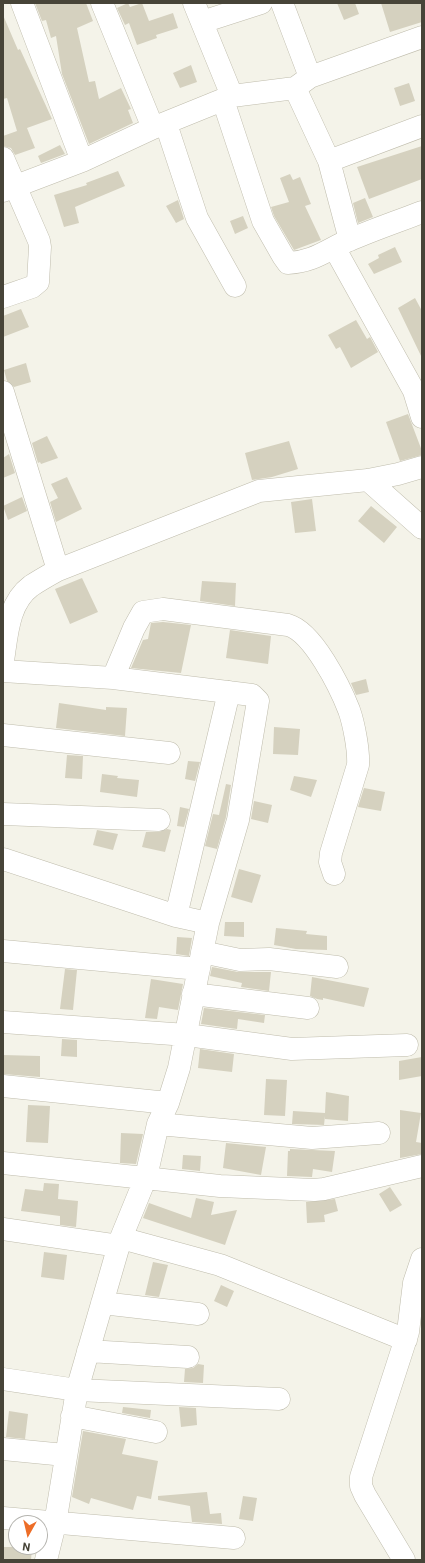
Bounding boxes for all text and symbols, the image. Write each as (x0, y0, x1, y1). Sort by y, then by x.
north arrow (8, 1515, 48, 1555)
text: N (22, 1539, 31, 1553)

